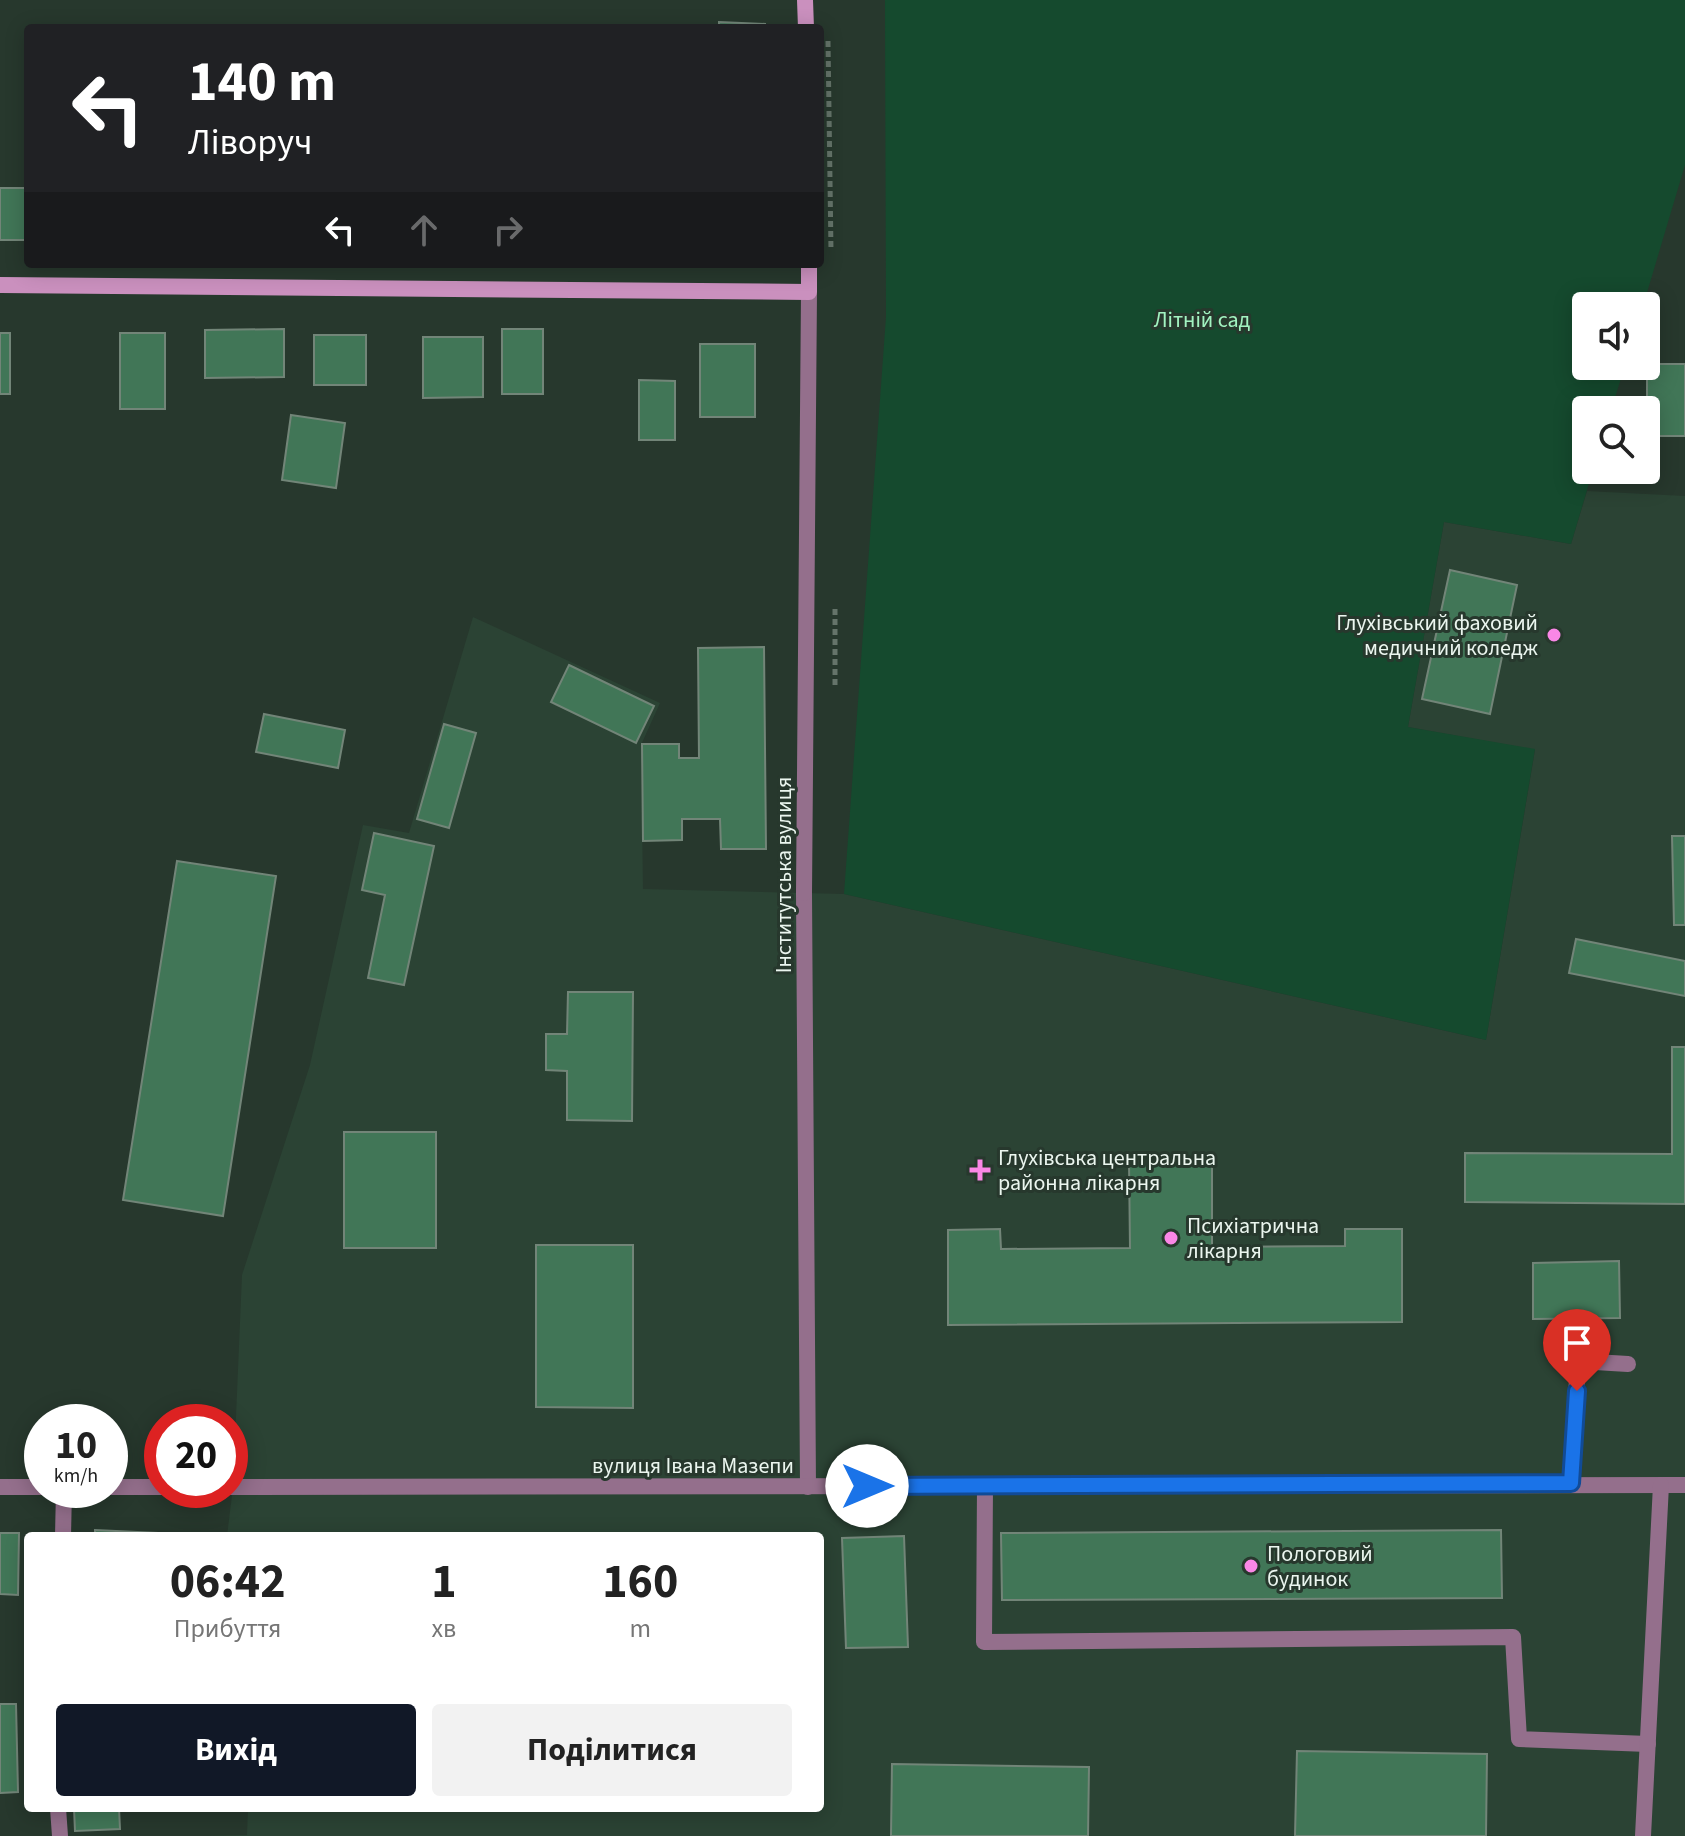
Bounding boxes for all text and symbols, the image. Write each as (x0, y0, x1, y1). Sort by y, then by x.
text: 140 m (188, 43, 336, 122)
icon: left (56, 56, 160, 160)
text: Ліворуч (188, 117, 312, 168)
icon: left (318, 208, 362, 252)
icon: ahead (402, 208, 446, 252)
icon: right (486, 208, 530, 252)
map controls (1572, 292, 1660, 484)
button: sound (1572, 292, 1660, 380)
park label: Літній сад (1154, 304, 1251, 336)
button: search (1572, 396, 1660, 484)
place label: Глухівський фаховий медичний коледж (1336, 607, 1538, 664)
marker: Глухівський фаховий медичний коледж (1545, 626, 1563, 644)
street label: Інститутська вулиця (768, 777, 800, 973)
place label: Глухівська центральна районна лікарня (998, 1142, 1216, 1199)
marker: Глухівська центральна районна лікарня (969, 1159, 991, 1181)
place label: Психіатрична лікарня (1187, 1210, 1319, 1267)
marker: Психіатрична лікарня (1162, 1229, 1180, 1247)
pin (1543, 1309, 1611, 1391)
icon: arrive (1555, 1321, 1599, 1365)
speed limit sign: 20 (144, 1404, 248, 1508)
text: 10 (55, 1417, 97, 1474)
position arrow (825, 1444, 909, 1528)
street label: вулиця Івана Мазепи (592, 1450, 794, 1482)
text: km/h (54, 1462, 98, 1490)
place label: Пологовий будинок (1267, 1538, 1373, 1595)
text: 06:42 (170, 1548, 285, 1616)
text: 1 (431, 1548, 457, 1616)
text: 160 (602, 1548, 678, 1616)
marker: Пологовий будинок (1242, 1557, 1260, 1575)
text: Прибуття (174, 1610, 282, 1647)
text: хв (431, 1610, 456, 1647)
text: m (629, 1610, 651, 1647)
button: Вихід (56, 1704, 416, 1796)
button: Поділитися (432, 1704, 792, 1796)

